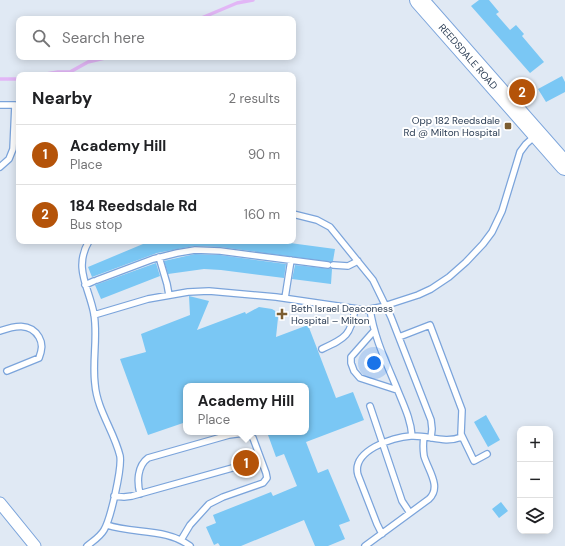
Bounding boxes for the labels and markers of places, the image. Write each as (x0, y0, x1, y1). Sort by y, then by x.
pin: 2 (509, 77, 535, 107)
place label: Opp 182 Reedsdale Rd @ Milton Hospital (404, 114, 500, 139)
marker: Opp 182 Reedsdale Rd @ Milton Hospital (503, 121, 513, 131)
place label: Beth Israel Deaconess Hospital – Milton (291, 302, 393, 327)
marker: Beth Israel Deaconess Hospital – Milton (276, 308, 288, 320)
pin: 1 (233, 448, 259, 478)

